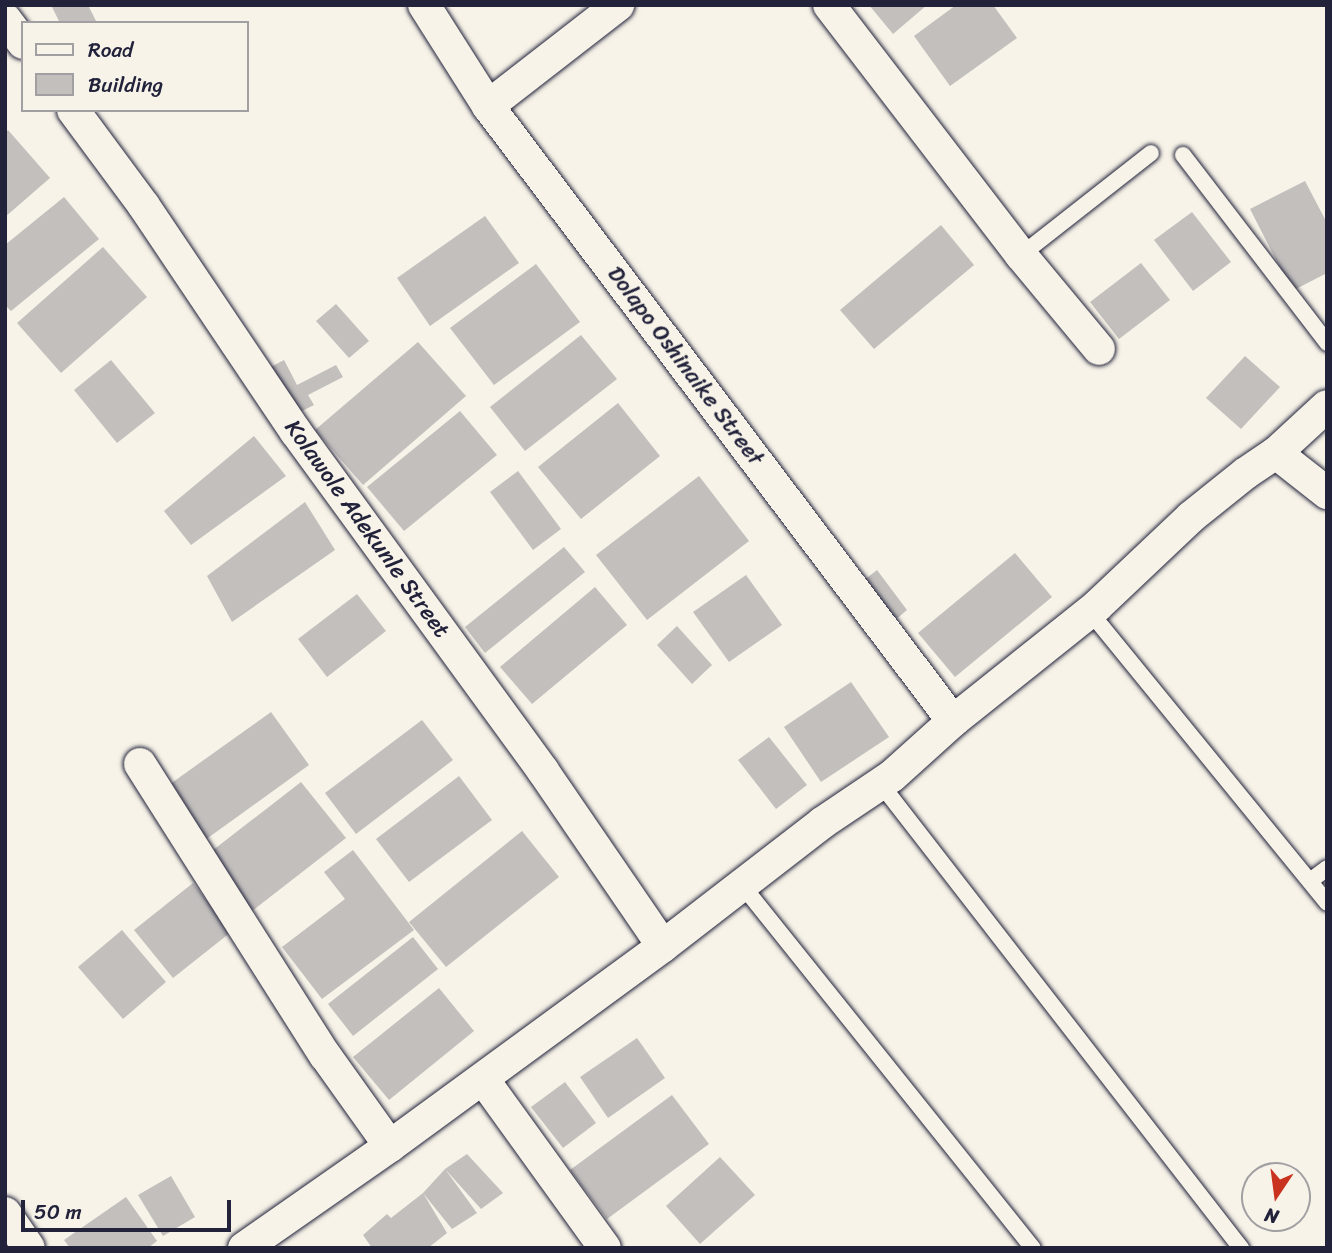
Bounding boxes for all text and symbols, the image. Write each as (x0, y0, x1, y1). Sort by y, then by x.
legend (21, 21, 248, 112)
text: Road (88, 31, 133, 69)
text: Building (88, 66, 163, 104)
street label: Dolapo Oshinaike Street (601, 260, 769, 472)
street label: Kolawole Adekunle Street (279, 415, 455, 643)
north arrow (1241, 1162, 1311, 1232)
scale bar (24, 1186, 234, 1230)
text: 50 m (34, 1193, 82, 1231)
text: N (1261, 1198, 1282, 1234)

